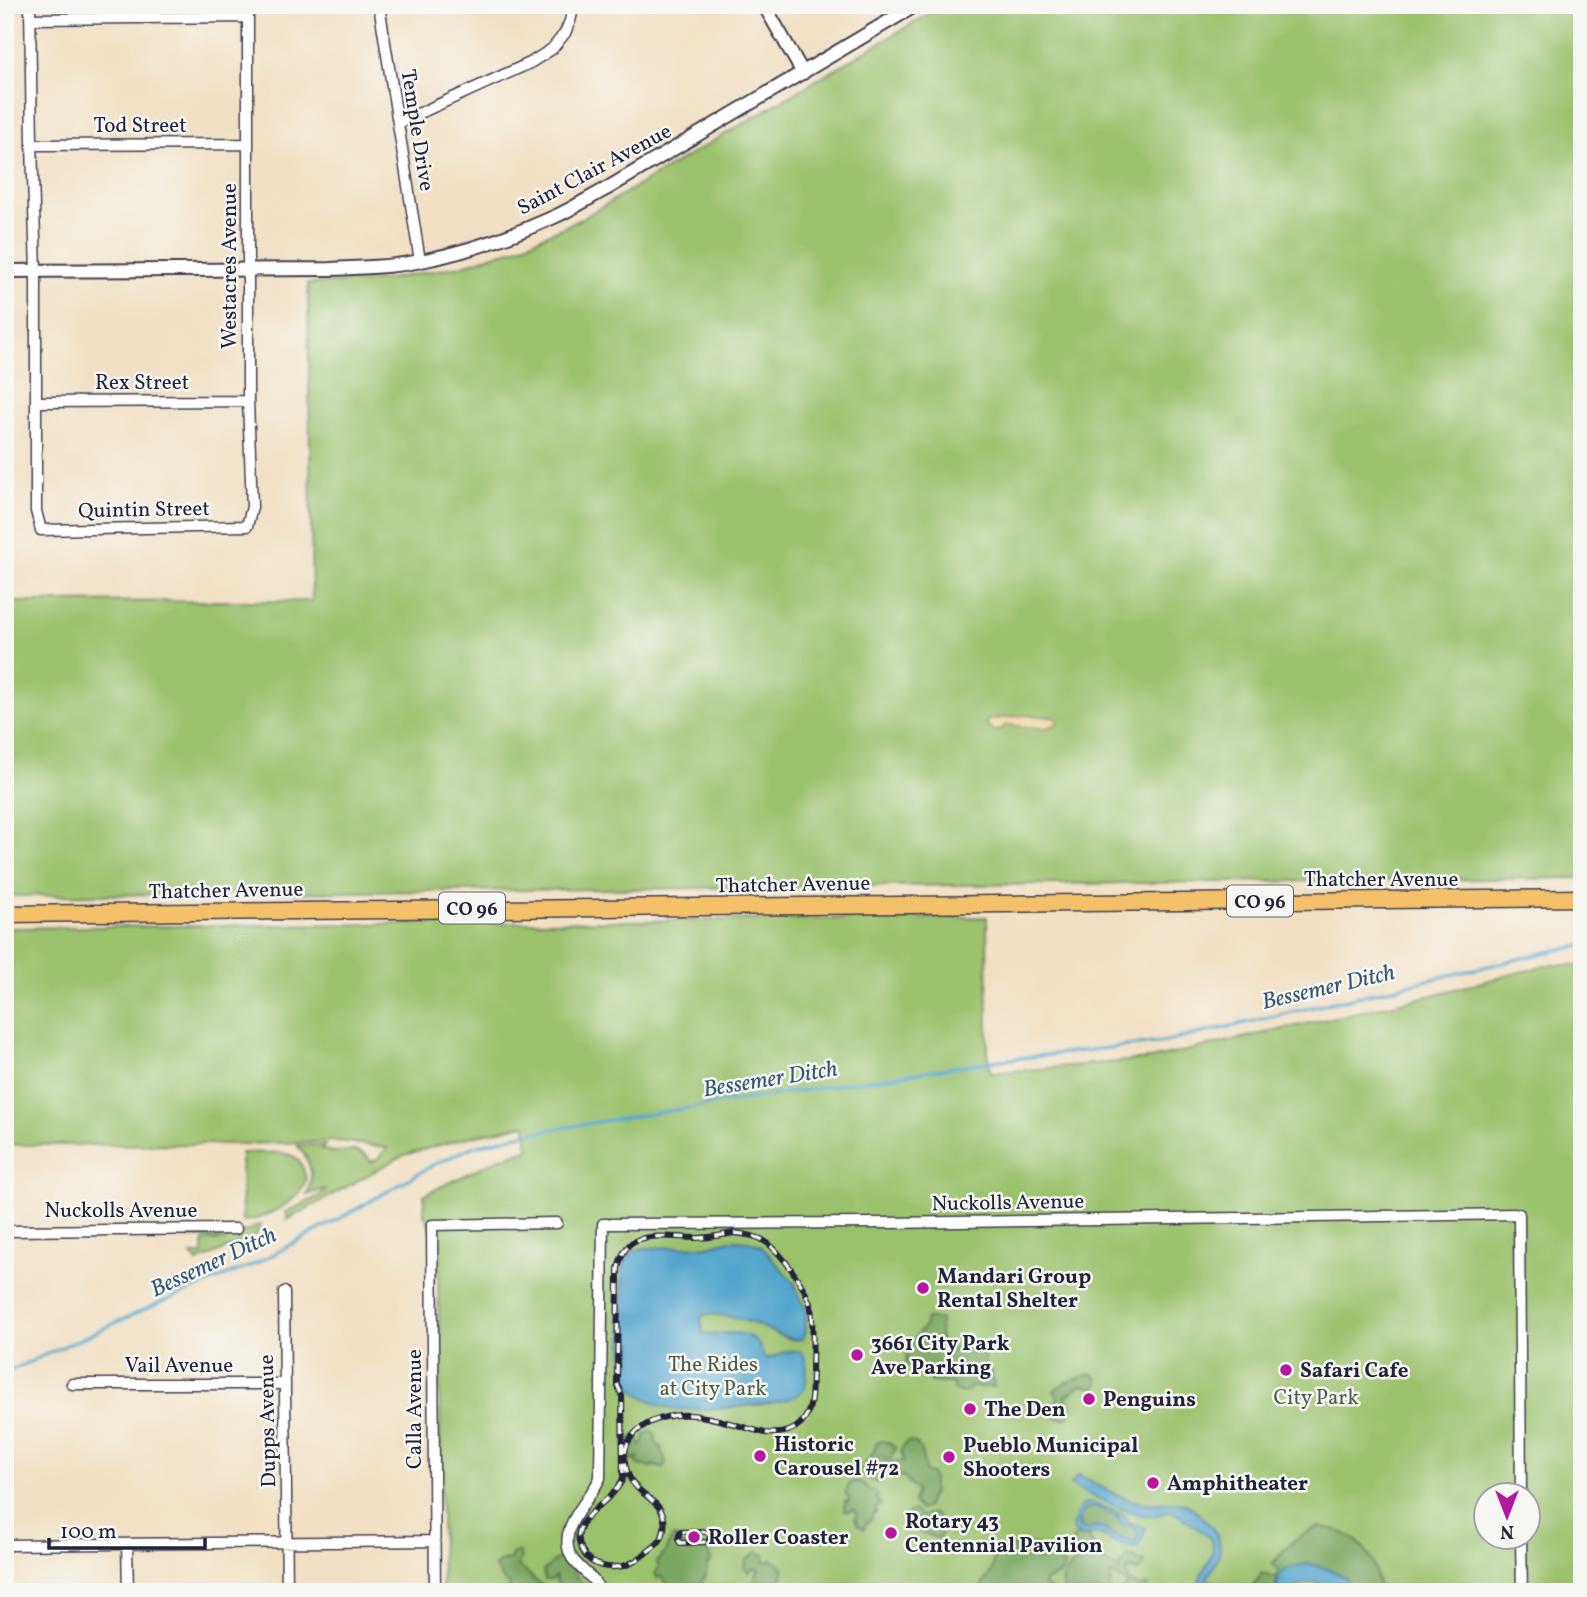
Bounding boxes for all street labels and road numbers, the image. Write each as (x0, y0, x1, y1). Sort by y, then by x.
street label: Temple Drive (393, 67, 440, 193)
street label: Tod Street (93, 112, 187, 141)
street label: Saint Clair Avenue (512, 117, 677, 223)
street label: Westacres Avenue (216, 183, 245, 349)
street label: Rex Street (95, 369, 189, 398)
street label: Quintin Street (78, 495, 210, 526)
street label: Thatcher Avenue (1304, 866, 1458, 895)
street label: Thatcher Avenue (715, 870, 871, 901)
street label: Thatcher Avenue (148, 876, 304, 907)
road number: CO 96 (1227, 886, 1293, 917)
road number: CO 96 (439, 893, 505, 924)
street label: Nuckolls Avenue (931, 1188, 1085, 1219)
street label: Nuckolls Avenue (45, 1197, 197, 1226)
street label: Calla Avenue (401, 1349, 430, 1469)
street label: Vail Avenue (125, 1352, 233, 1381)
street label: Dupps Avenue (253, 1354, 284, 1488)

